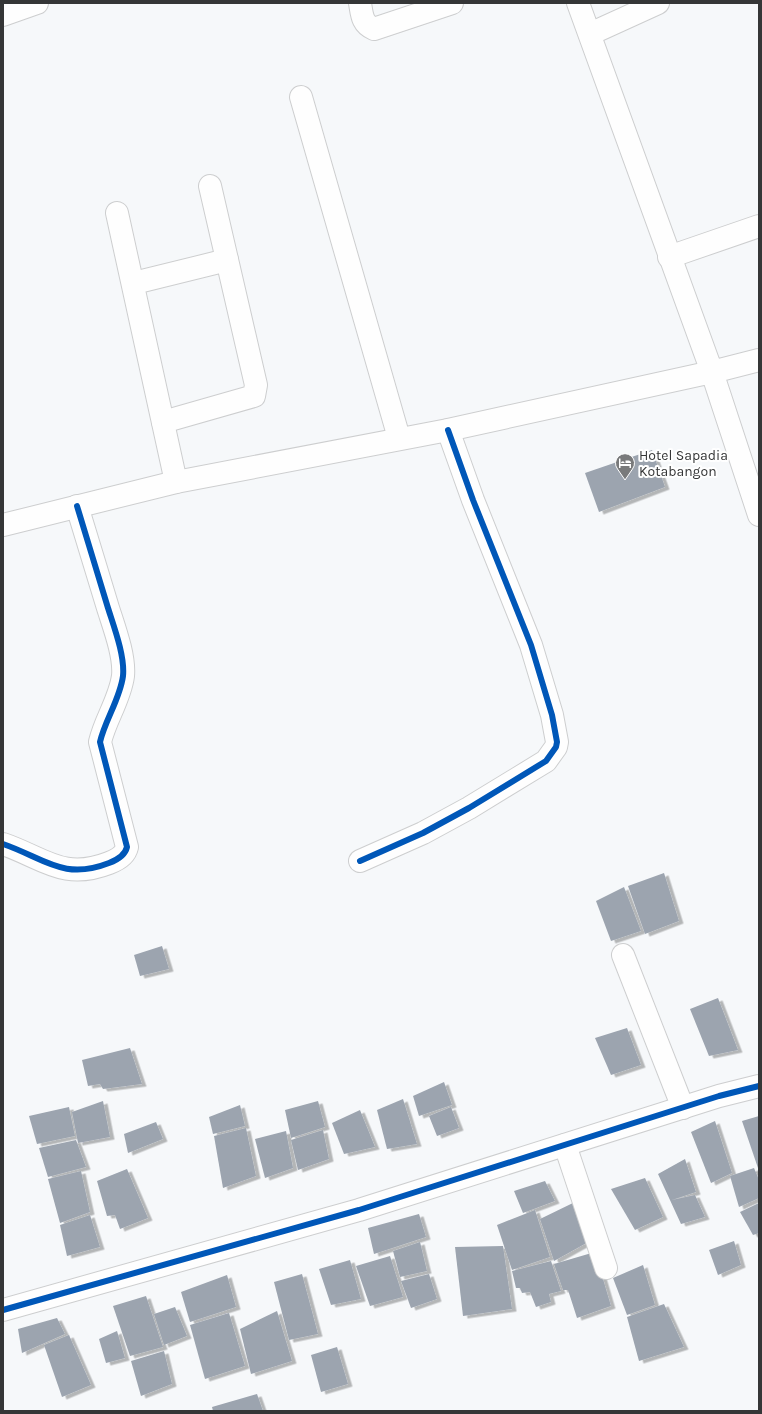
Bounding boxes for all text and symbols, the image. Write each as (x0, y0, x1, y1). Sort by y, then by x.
place label: Hotel Sapadia Kotabangon (639, 447, 728, 480)
hotel icon: Hotel Sapadia Kotabangon (614, 452, 636, 480)

